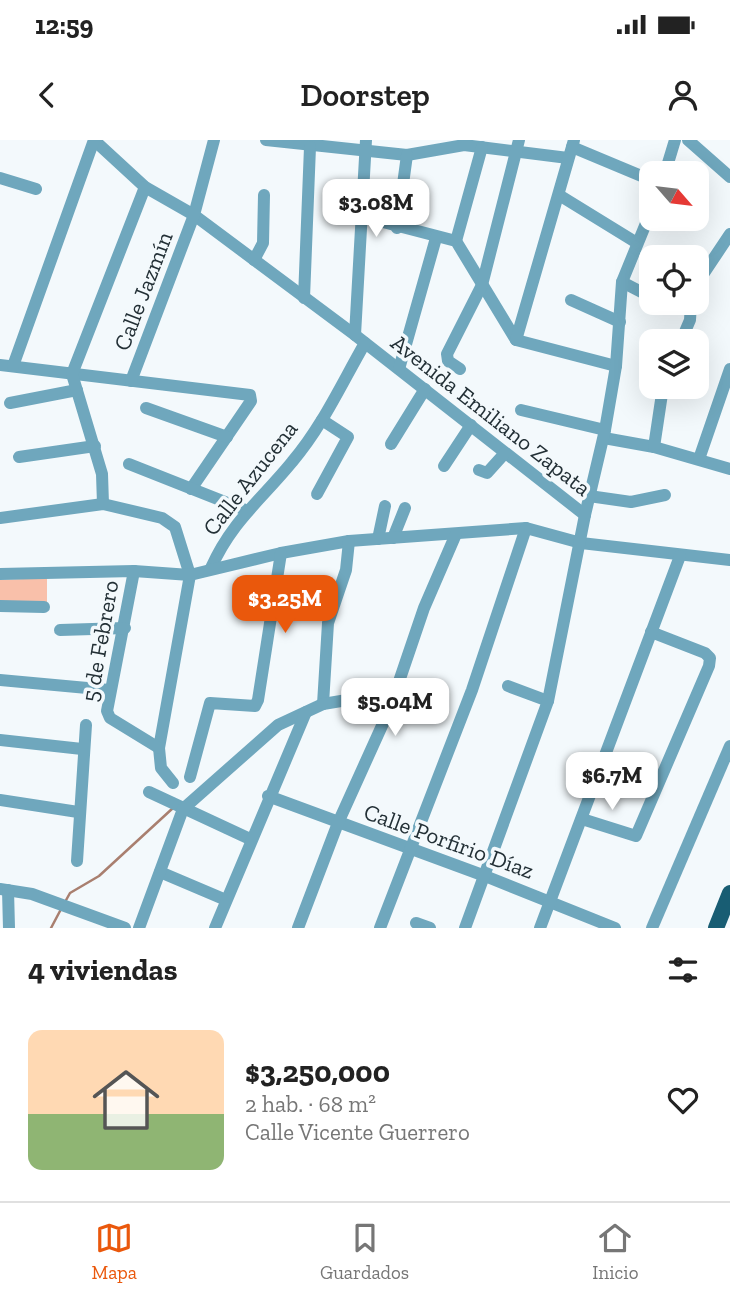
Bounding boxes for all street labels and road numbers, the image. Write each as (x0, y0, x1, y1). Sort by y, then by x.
street label: Calle Jazmín (108, 228, 178, 354)
street label: Avenida Emiliano Zapata (385, 328, 597, 502)
street label: Calle Azucena (197, 415, 303, 541)
street label: 5 de Febrero (76, 578, 124, 704)
street label: Calle Porfirio Díaz (360, 797, 538, 885)

